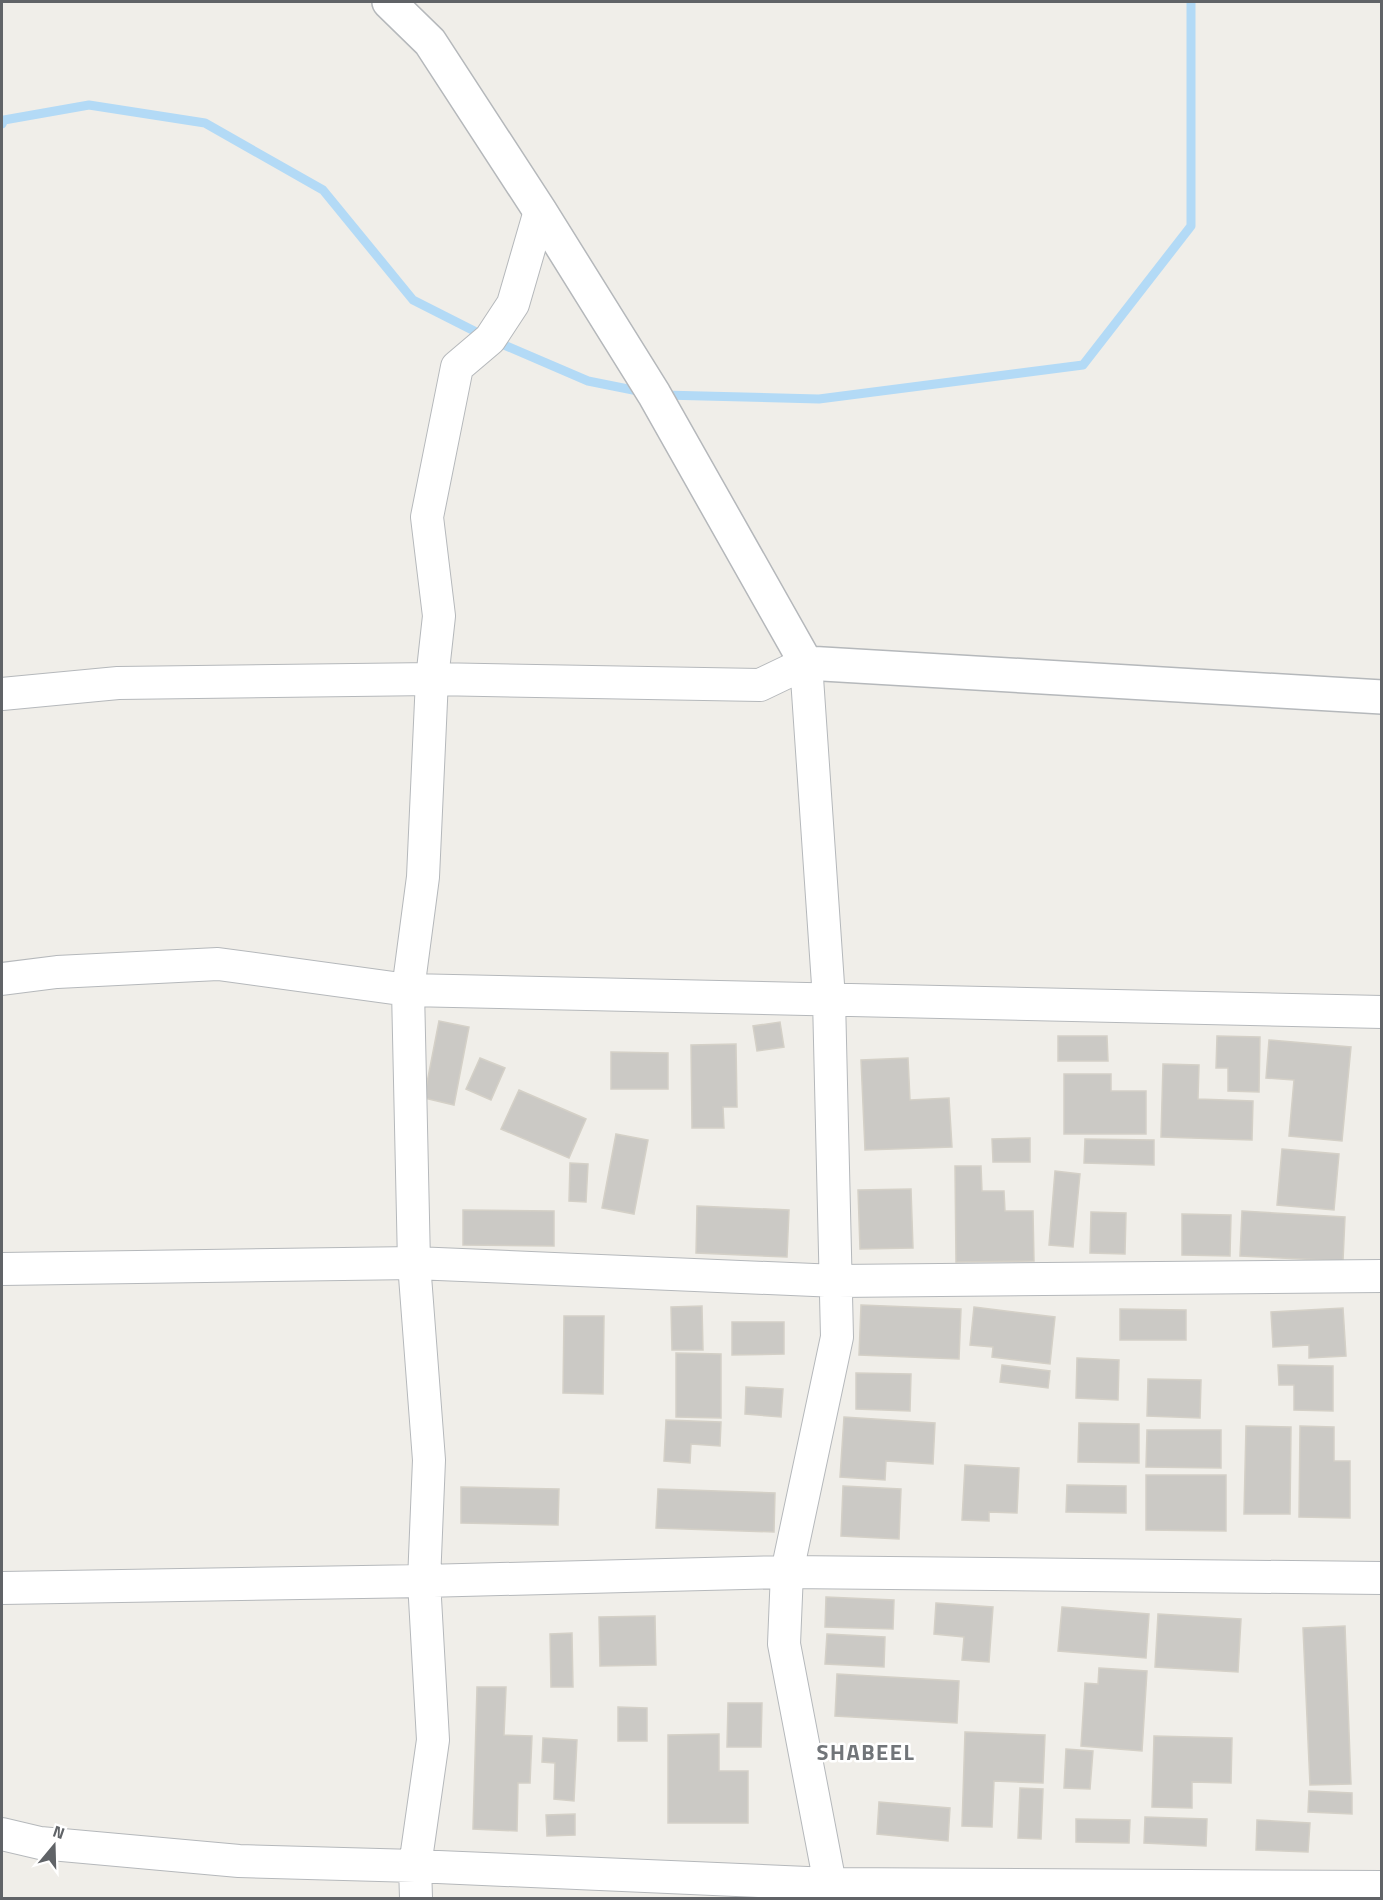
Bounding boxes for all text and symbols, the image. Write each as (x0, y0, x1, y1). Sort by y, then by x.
district label: SHABEEL (817, 1735, 915, 1769)
north arrow (24, 1816, 84, 1876)
text: N (50, 1819, 68, 1845)

